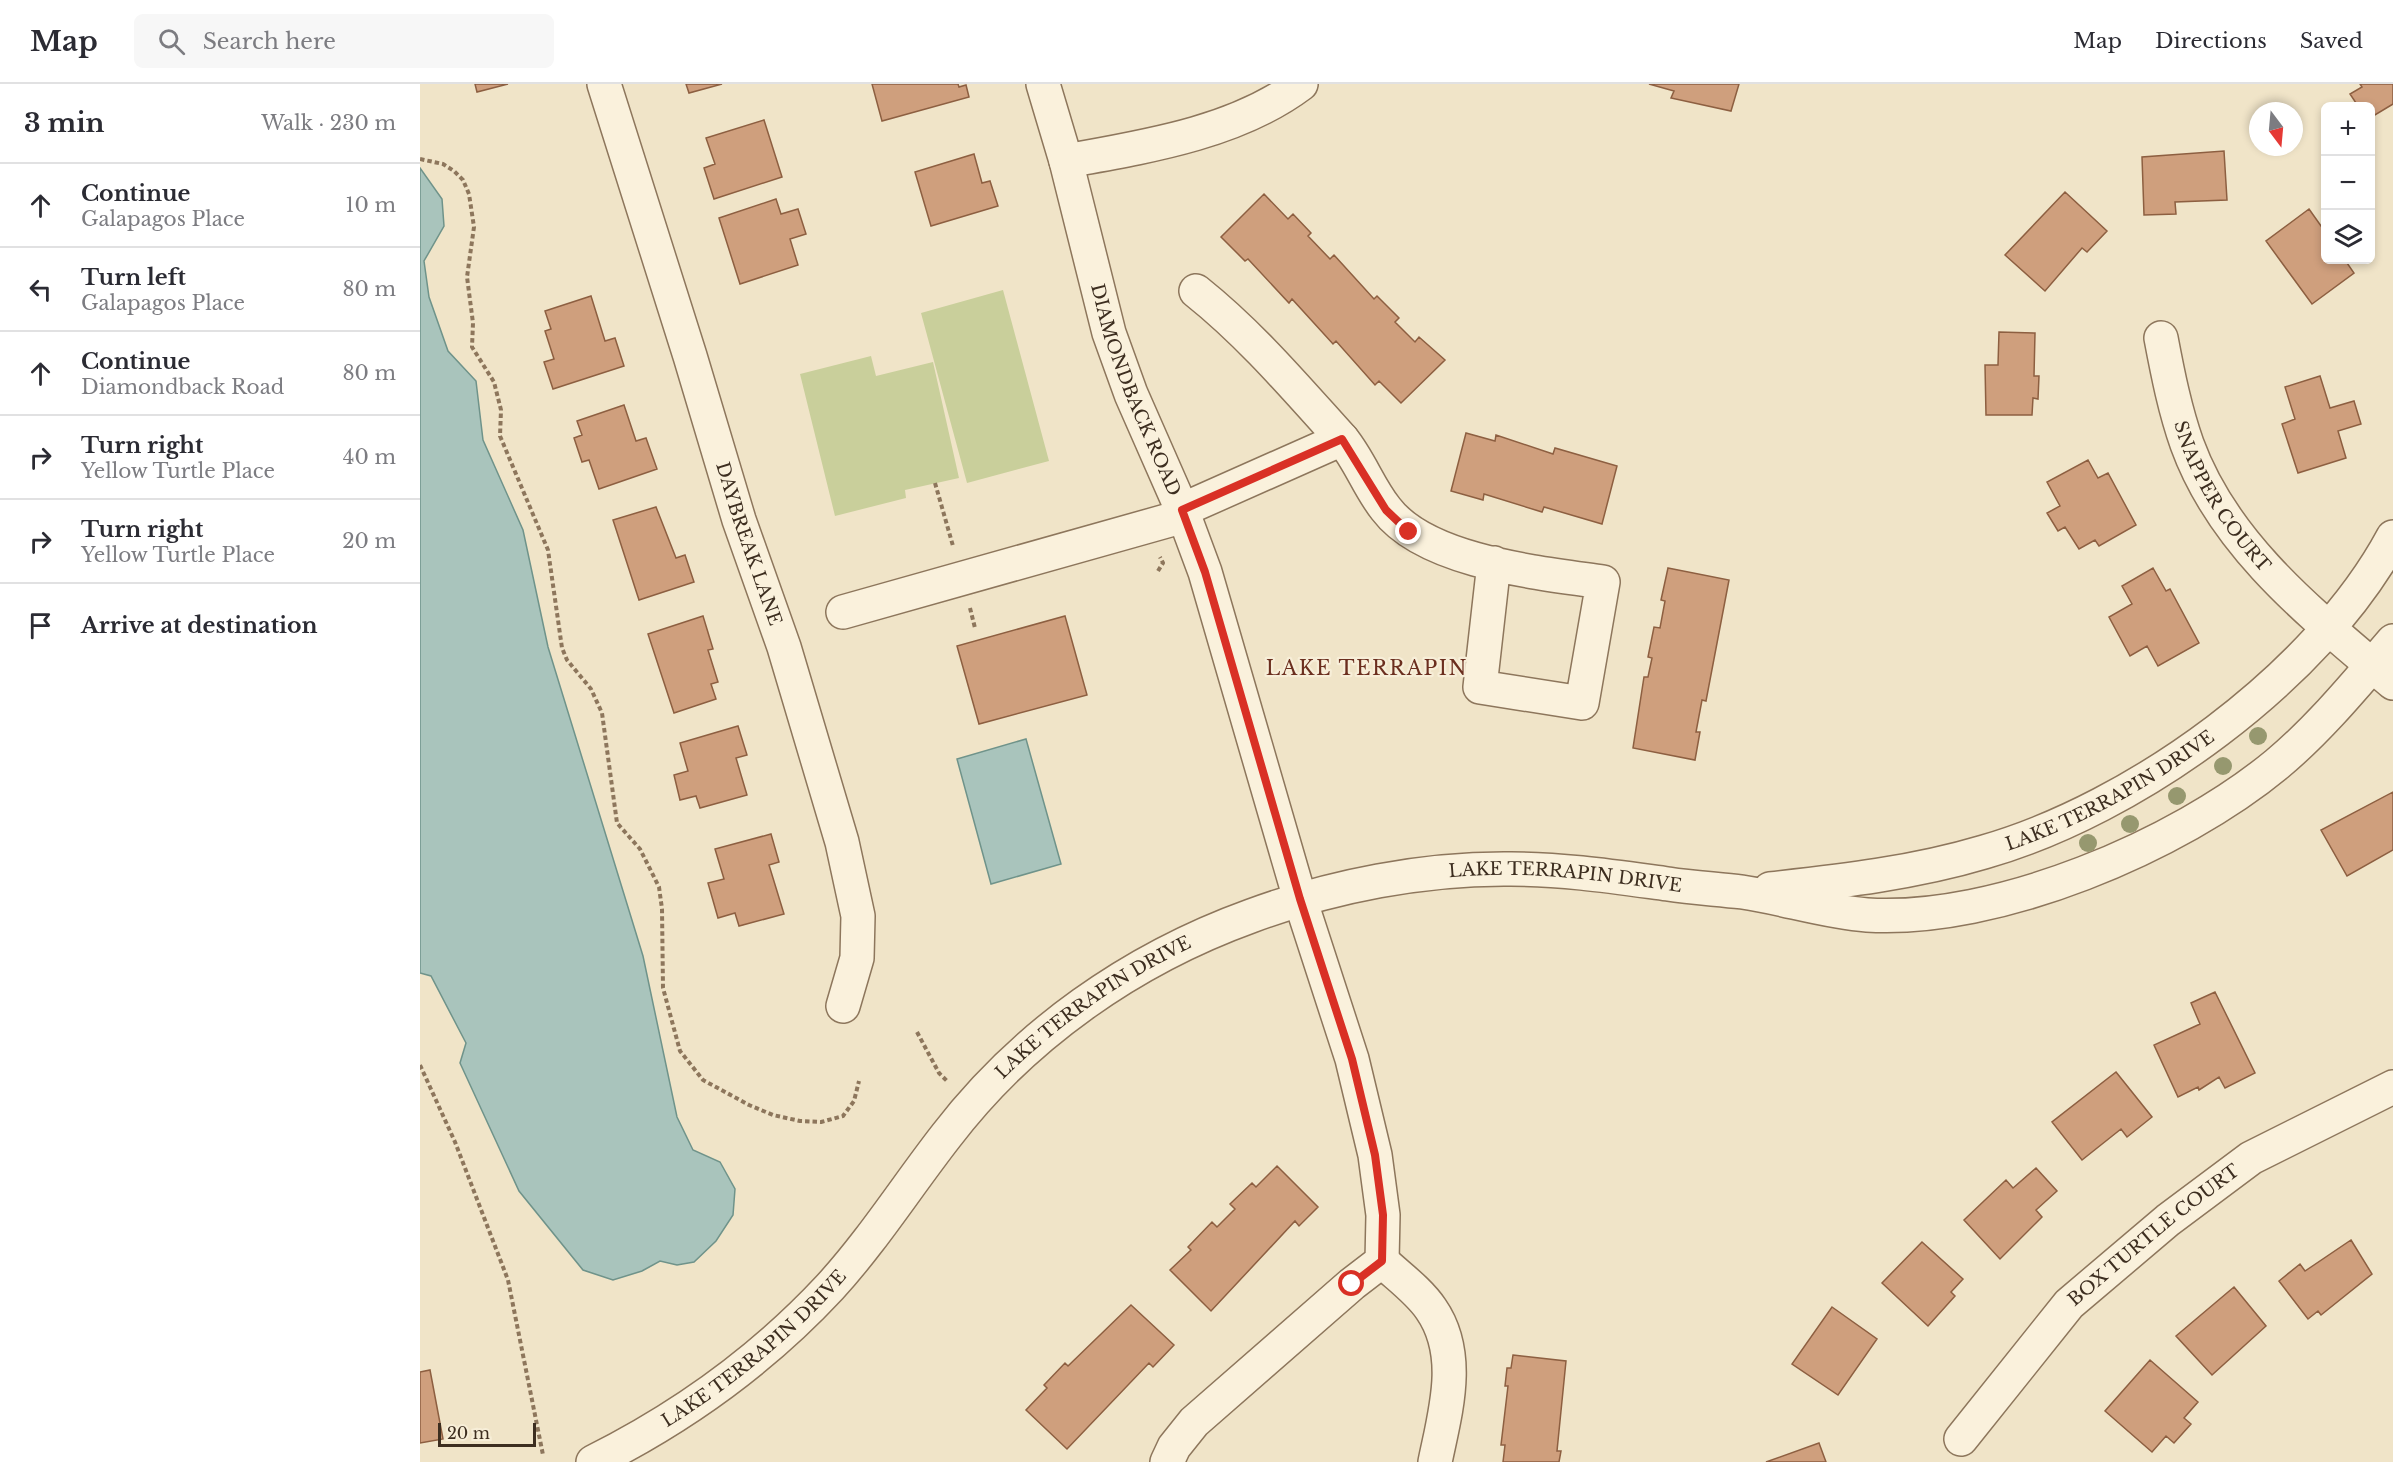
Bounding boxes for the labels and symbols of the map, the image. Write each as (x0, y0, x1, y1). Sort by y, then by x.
north arrow (2249, 102, 2303, 156)
street label: DIAMONDBACK ROAD (1086, 281, 1185, 499)
street label: SNAPPER COURT (2169, 418, 2275, 577)
street label: DAYBREAK LANE (711, 459, 787, 628)
route end (1395, 518, 1421, 544)
district label: LAKE TERRAPIN (1266, 656, 1468, 680)
street label: LAKE TERRAPIN DRIVE (2003, 726, 2218, 856)
street label: LAKE TERRAPIN DRIVE (1448, 858, 1683, 897)
street label: LAKE TERRAPIN DRIVE (991, 932, 1194, 1083)
street label: BOX TURTLE COURT (2064, 1159, 2244, 1311)
street label: LAKE TERRAPIN DRIVE (658, 1265, 851, 1432)
route start (1338, 1270, 1364, 1296)
scale bar (438, 1420, 536, 1448)

